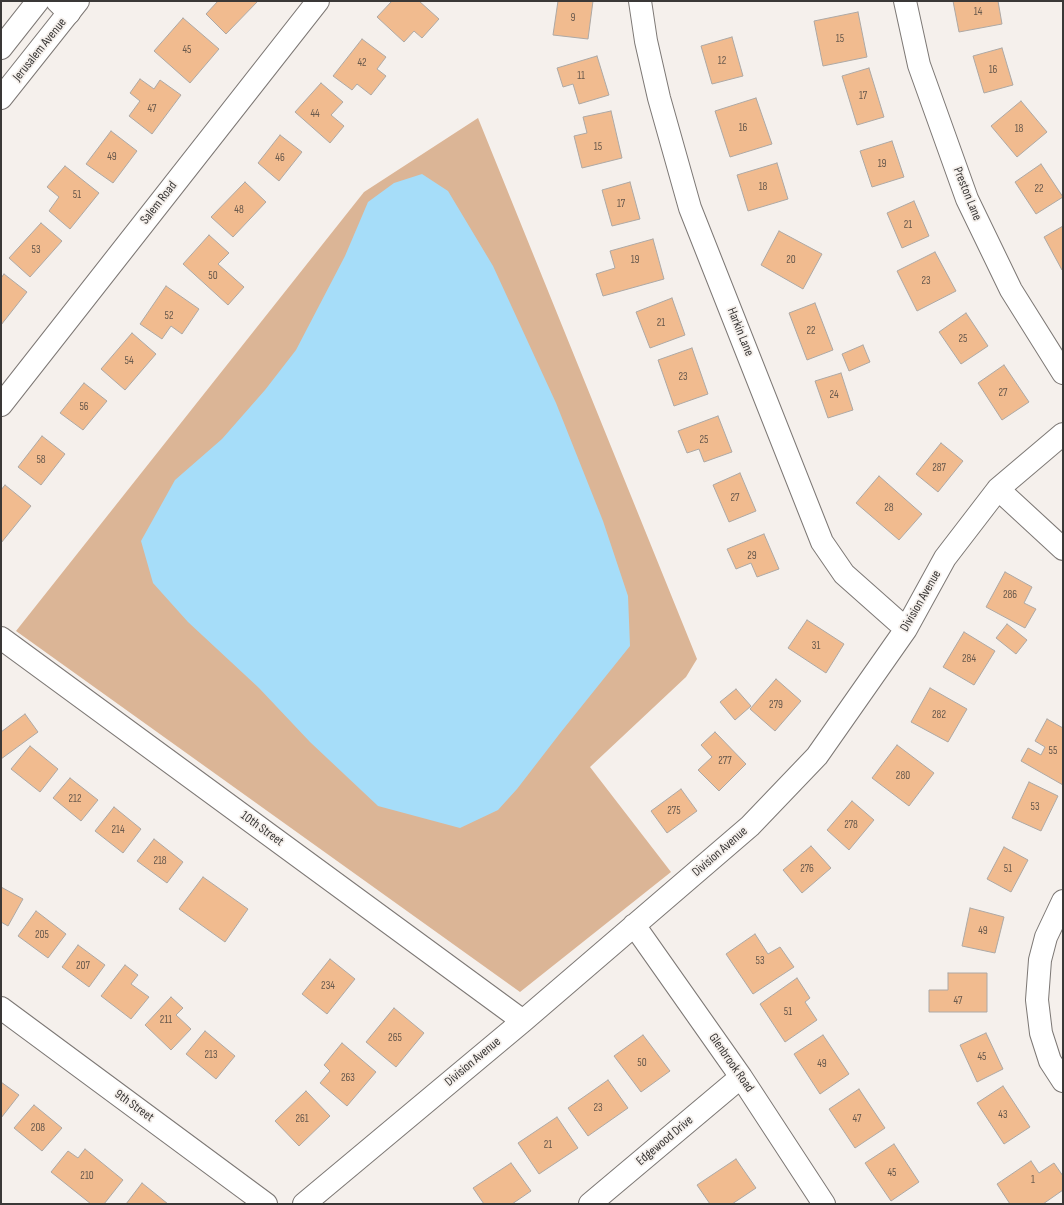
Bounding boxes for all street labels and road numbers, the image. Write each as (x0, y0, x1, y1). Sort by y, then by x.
street label: Jerusalem Avenue (10, 15, 70, 85)
street label: Preston Lane (949, 165, 985, 223)
street label: Salem Road (137, 178, 181, 228)
street label: Harkin Lane (723, 305, 757, 359)
street label: Division Avenue (897, 568, 945, 634)
street label: 10th Street (237, 808, 287, 850)
street label: Division Avenue (689, 824, 751, 880)
street label: Glenbrook Road (705, 1031, 757, 1095)
street label: Division Avenue (442, 1034, 504, 1090)
street label: 9th Street (111, 1087, 157, 1125)
street label: Edgewood Drive (633, 1113, 697, 1169)

